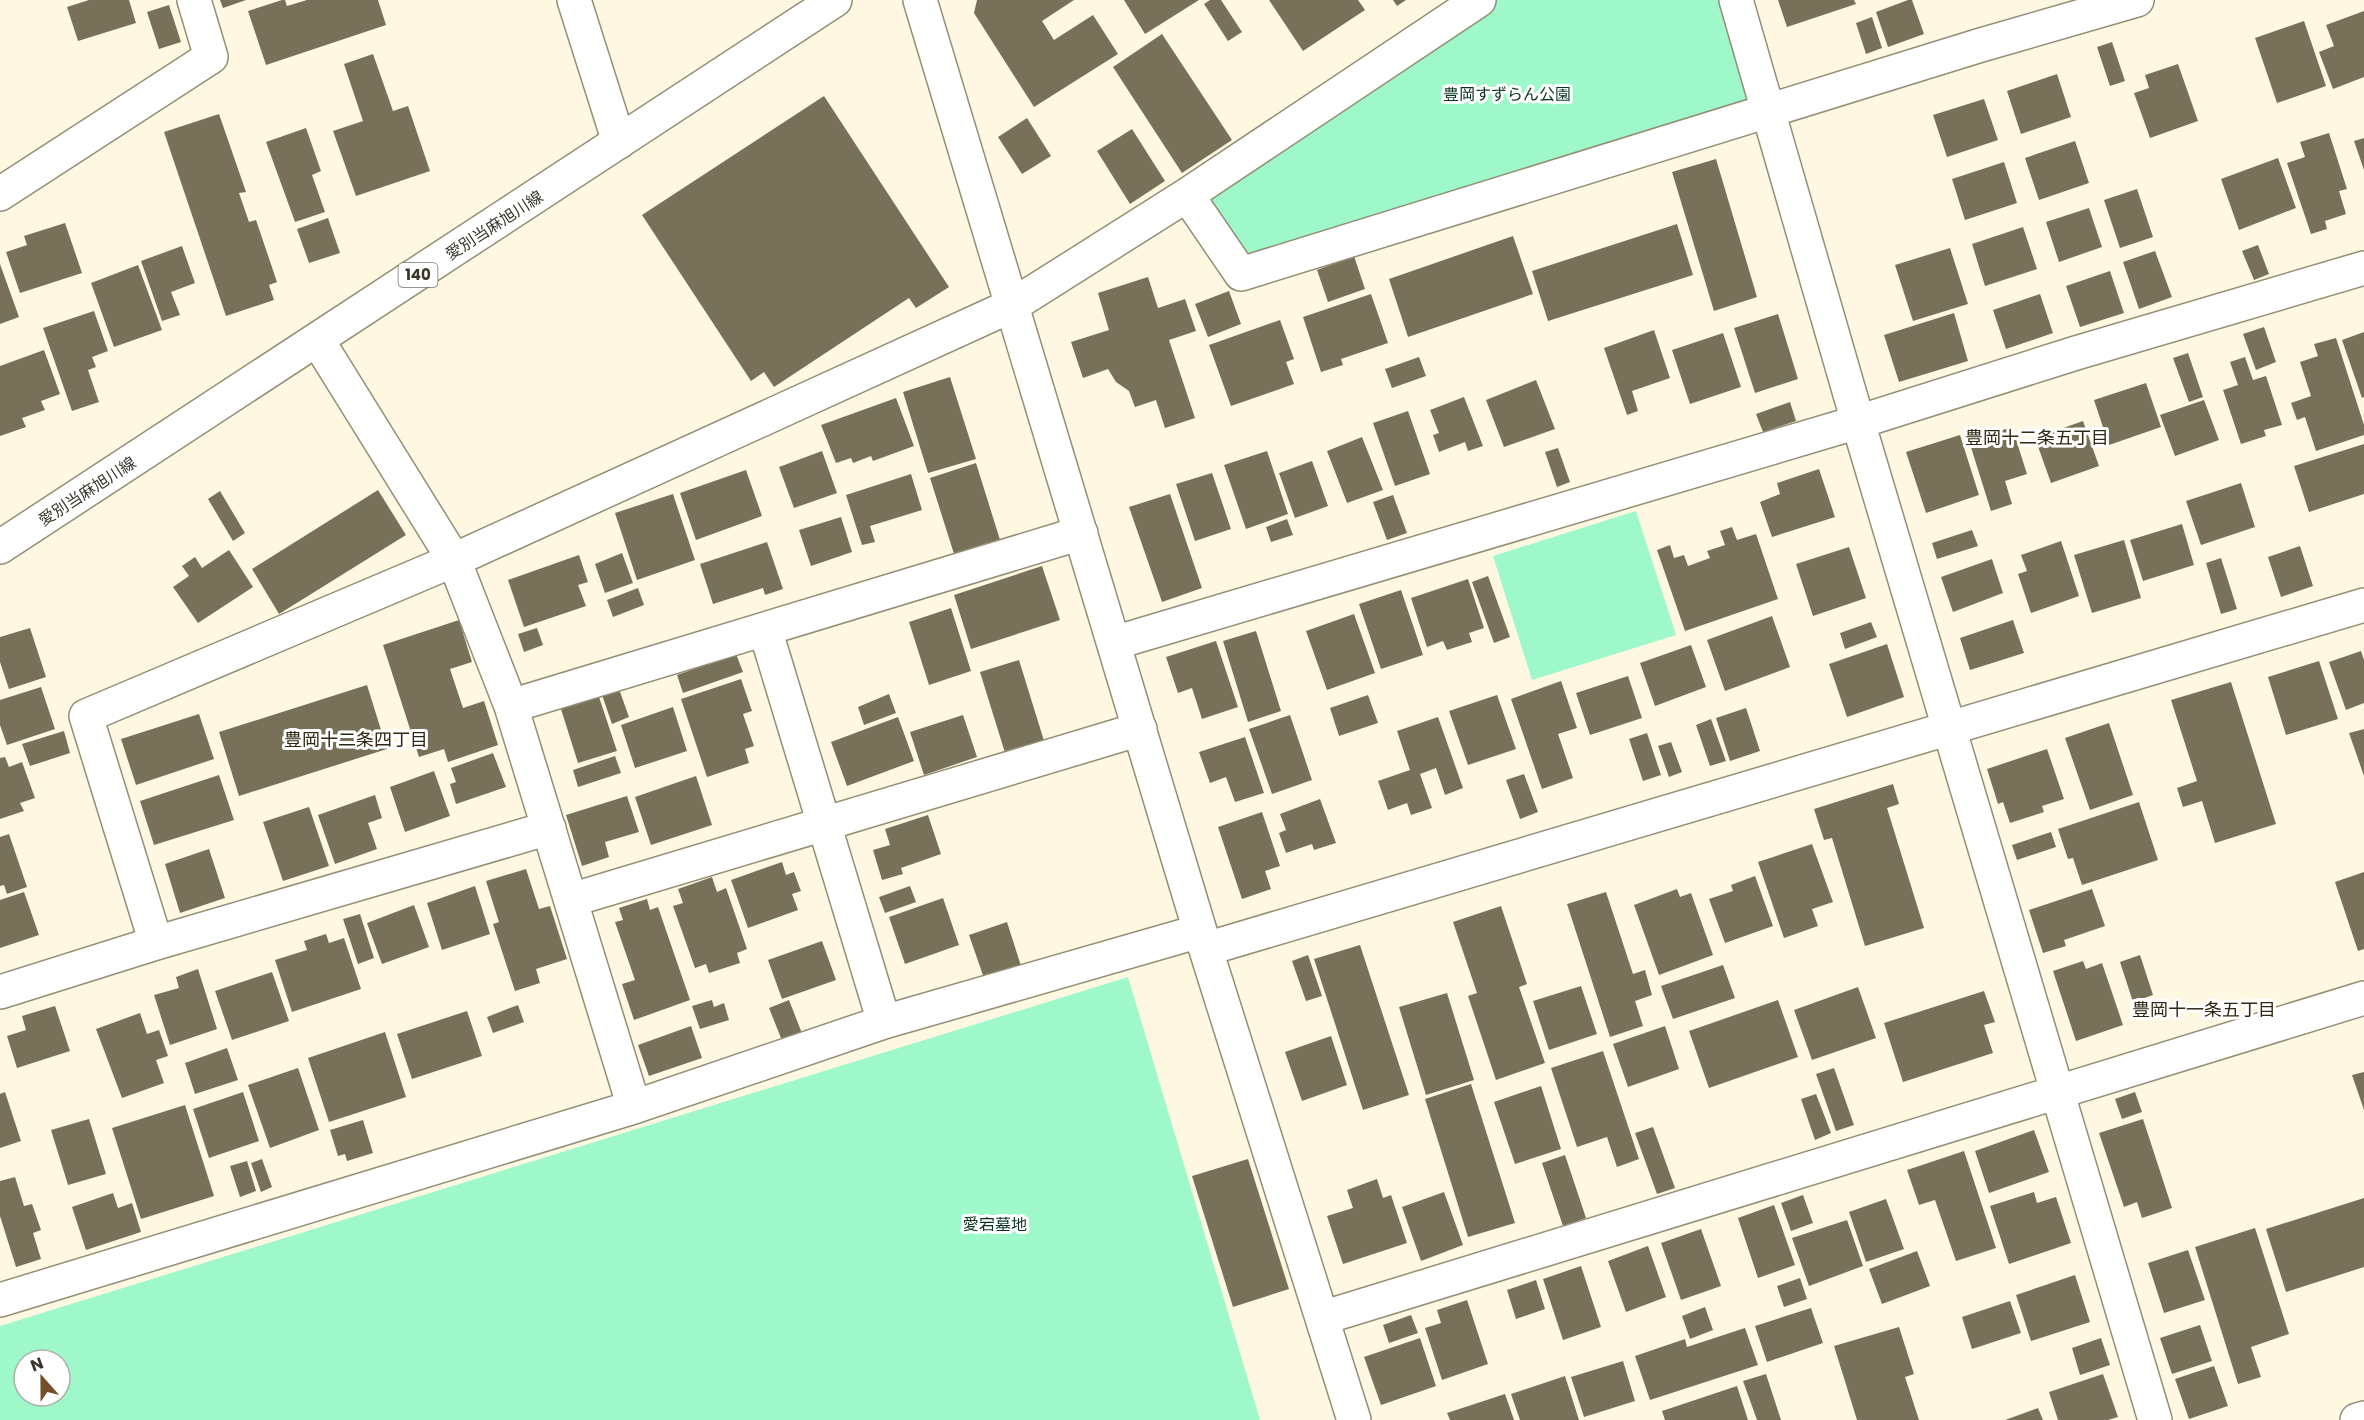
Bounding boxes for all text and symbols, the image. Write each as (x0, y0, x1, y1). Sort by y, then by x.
park label: 豊岡すずらん公園 (1443, 83, 1571, 106)
street label: 愛別当麻旭川線 (441, 185, 548, 266)
road number: 140 (398, 263, 438, 287)
district label: 豊岡十二条五丁目 (1965, 425, 2109, 450)
street label: 愛別当麻旭川線 (34, 451, 141, 532)
district label: 豊岡十二条四丁目 (284, 727, 428, 752)
district label: 豊岡十一条五丁目 (2132, 997, 2276, 1022)
park label: 愛宕墓地 (963, 1213, 1027, 1236)
north arrow (12, 1348, 72, 1408)
text: N (27, 1352, 47, 1377)

